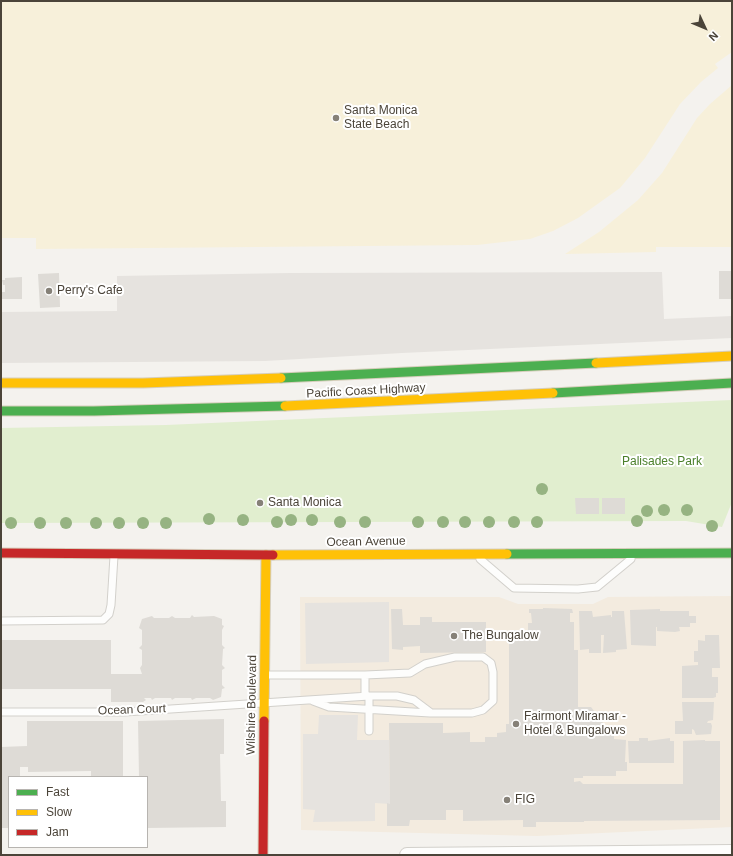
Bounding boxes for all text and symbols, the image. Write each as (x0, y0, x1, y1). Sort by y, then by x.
north arrow (685, 8, 725, 48)
text: N (707, 29, 721, 43)
place label: Santa Monica State Beach (344, 104, 417, 132)
marker: Santa Monica State Beach (331, 113, 341, 123)
place label: Perry's Cafe (57, 284, 123, 298)
marker: Perry's Cafe (44, 286, 54, 296)
street label: Pacific Coast Highway (306, 381, 426, 401)
park label: Palisades Park (622, 455, 702, 469)
place label: Santa Monica (268, 496, 341, 510)
marker: Santa Monica (255, 498, 265, 508)
street label: Ocean Avenue (326, 534, 406, 550)
place label: The Bungalow (462, 629, 539, 643)
marker: The Bungalow (449, 631, 459, 641)
street label: Wilshire Boulevard (244, 655, 260, 755)
street label: Ocean Court (98, 702, 166, 718)
place label: Fairmont Miramar - Hotel & Bungalows (524, 710, 626, 738)
marker: Fairmont Miramar - Hotel & Bungalows (511, 719, 521, 729)
legend (8, 776, 148, 848)
text: Fast (46, 785, 69, 799)
place label: FIG (515, 793, 535, 807)
marker: FIG (502, 795, 512, 805)
text: Slow (46, 805, 72, 819)
text: Jam (46, 825, 69, 839)

